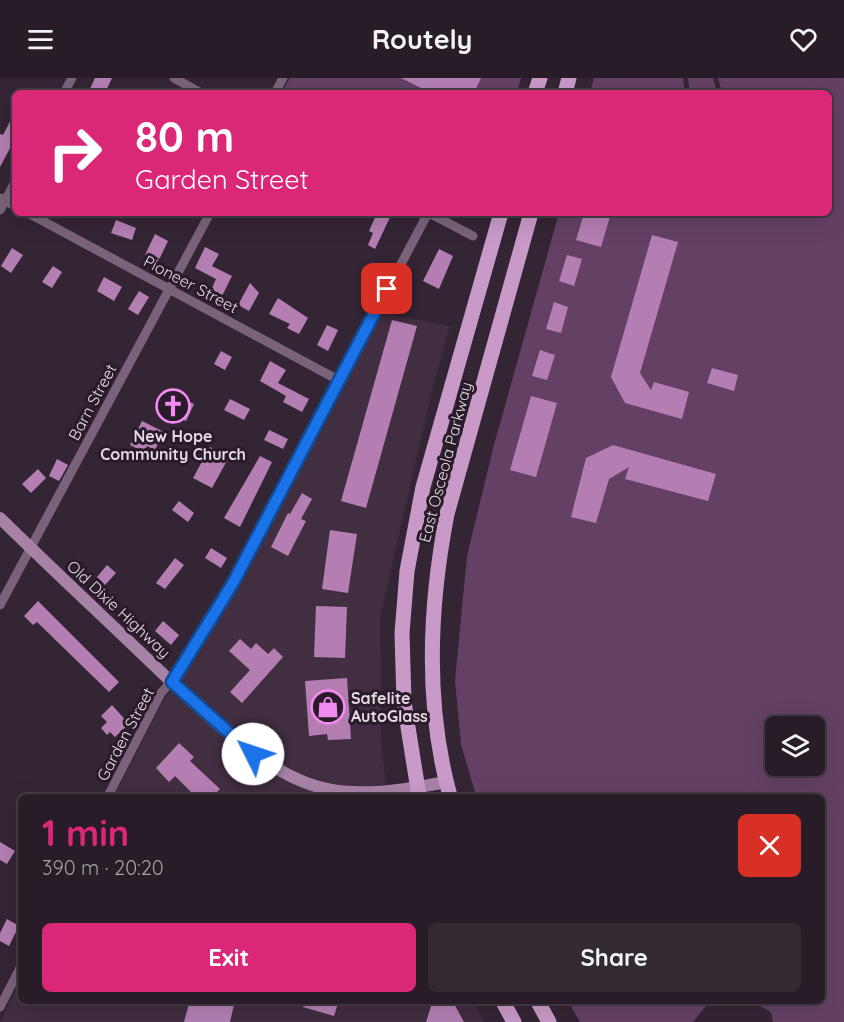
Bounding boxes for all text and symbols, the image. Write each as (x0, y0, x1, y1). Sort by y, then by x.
text: Routely (372, 22, 472, 56)
icon: menu (24, 23, 57, 56)
icon: heart (787, 23, 820, 56)
text: 80 m (135, 110, 234, 163)
icon: right (36, 114, 114, 192)
text: Garden Street (135, 162, 309, 196)
street label: Pioneer Street (140, 251, 242, 317)
pin (361, 263, 412, 314)
icon: arrive (370, 272, 403, 305)
street label: Barn Street (64, 360, 120, 444)
street label: East Osceola Parkway (414, 380, 476, 544)
church icon: New Hope Community Church (155, 388, 191, 424)
place label: New Hope Community Church (100, 426, 246, 464)
street label: Old Dixie Highway (63, 556, 175, 662)
street label: Garden Street (92, 684, 158, 784)
place label: Safelite AutoGlass (351, 688, 428, 726)
shop icon: Safelite AutoGlass (310, 689, 346, 725)
map controls (765, 716, 825, 776)
button: layers (765, 716, 825, 776)
position arrow (221, 722, 285, 786)
text: 1 min (42, 810, 129, 855)
button: close (738, 814, 801, 877)
text: 390 m · 20:20 (42, 855, 164, 880)
button: Exit (42, 923, 416, 992)
button: Share (428, 923, 801, 992)

